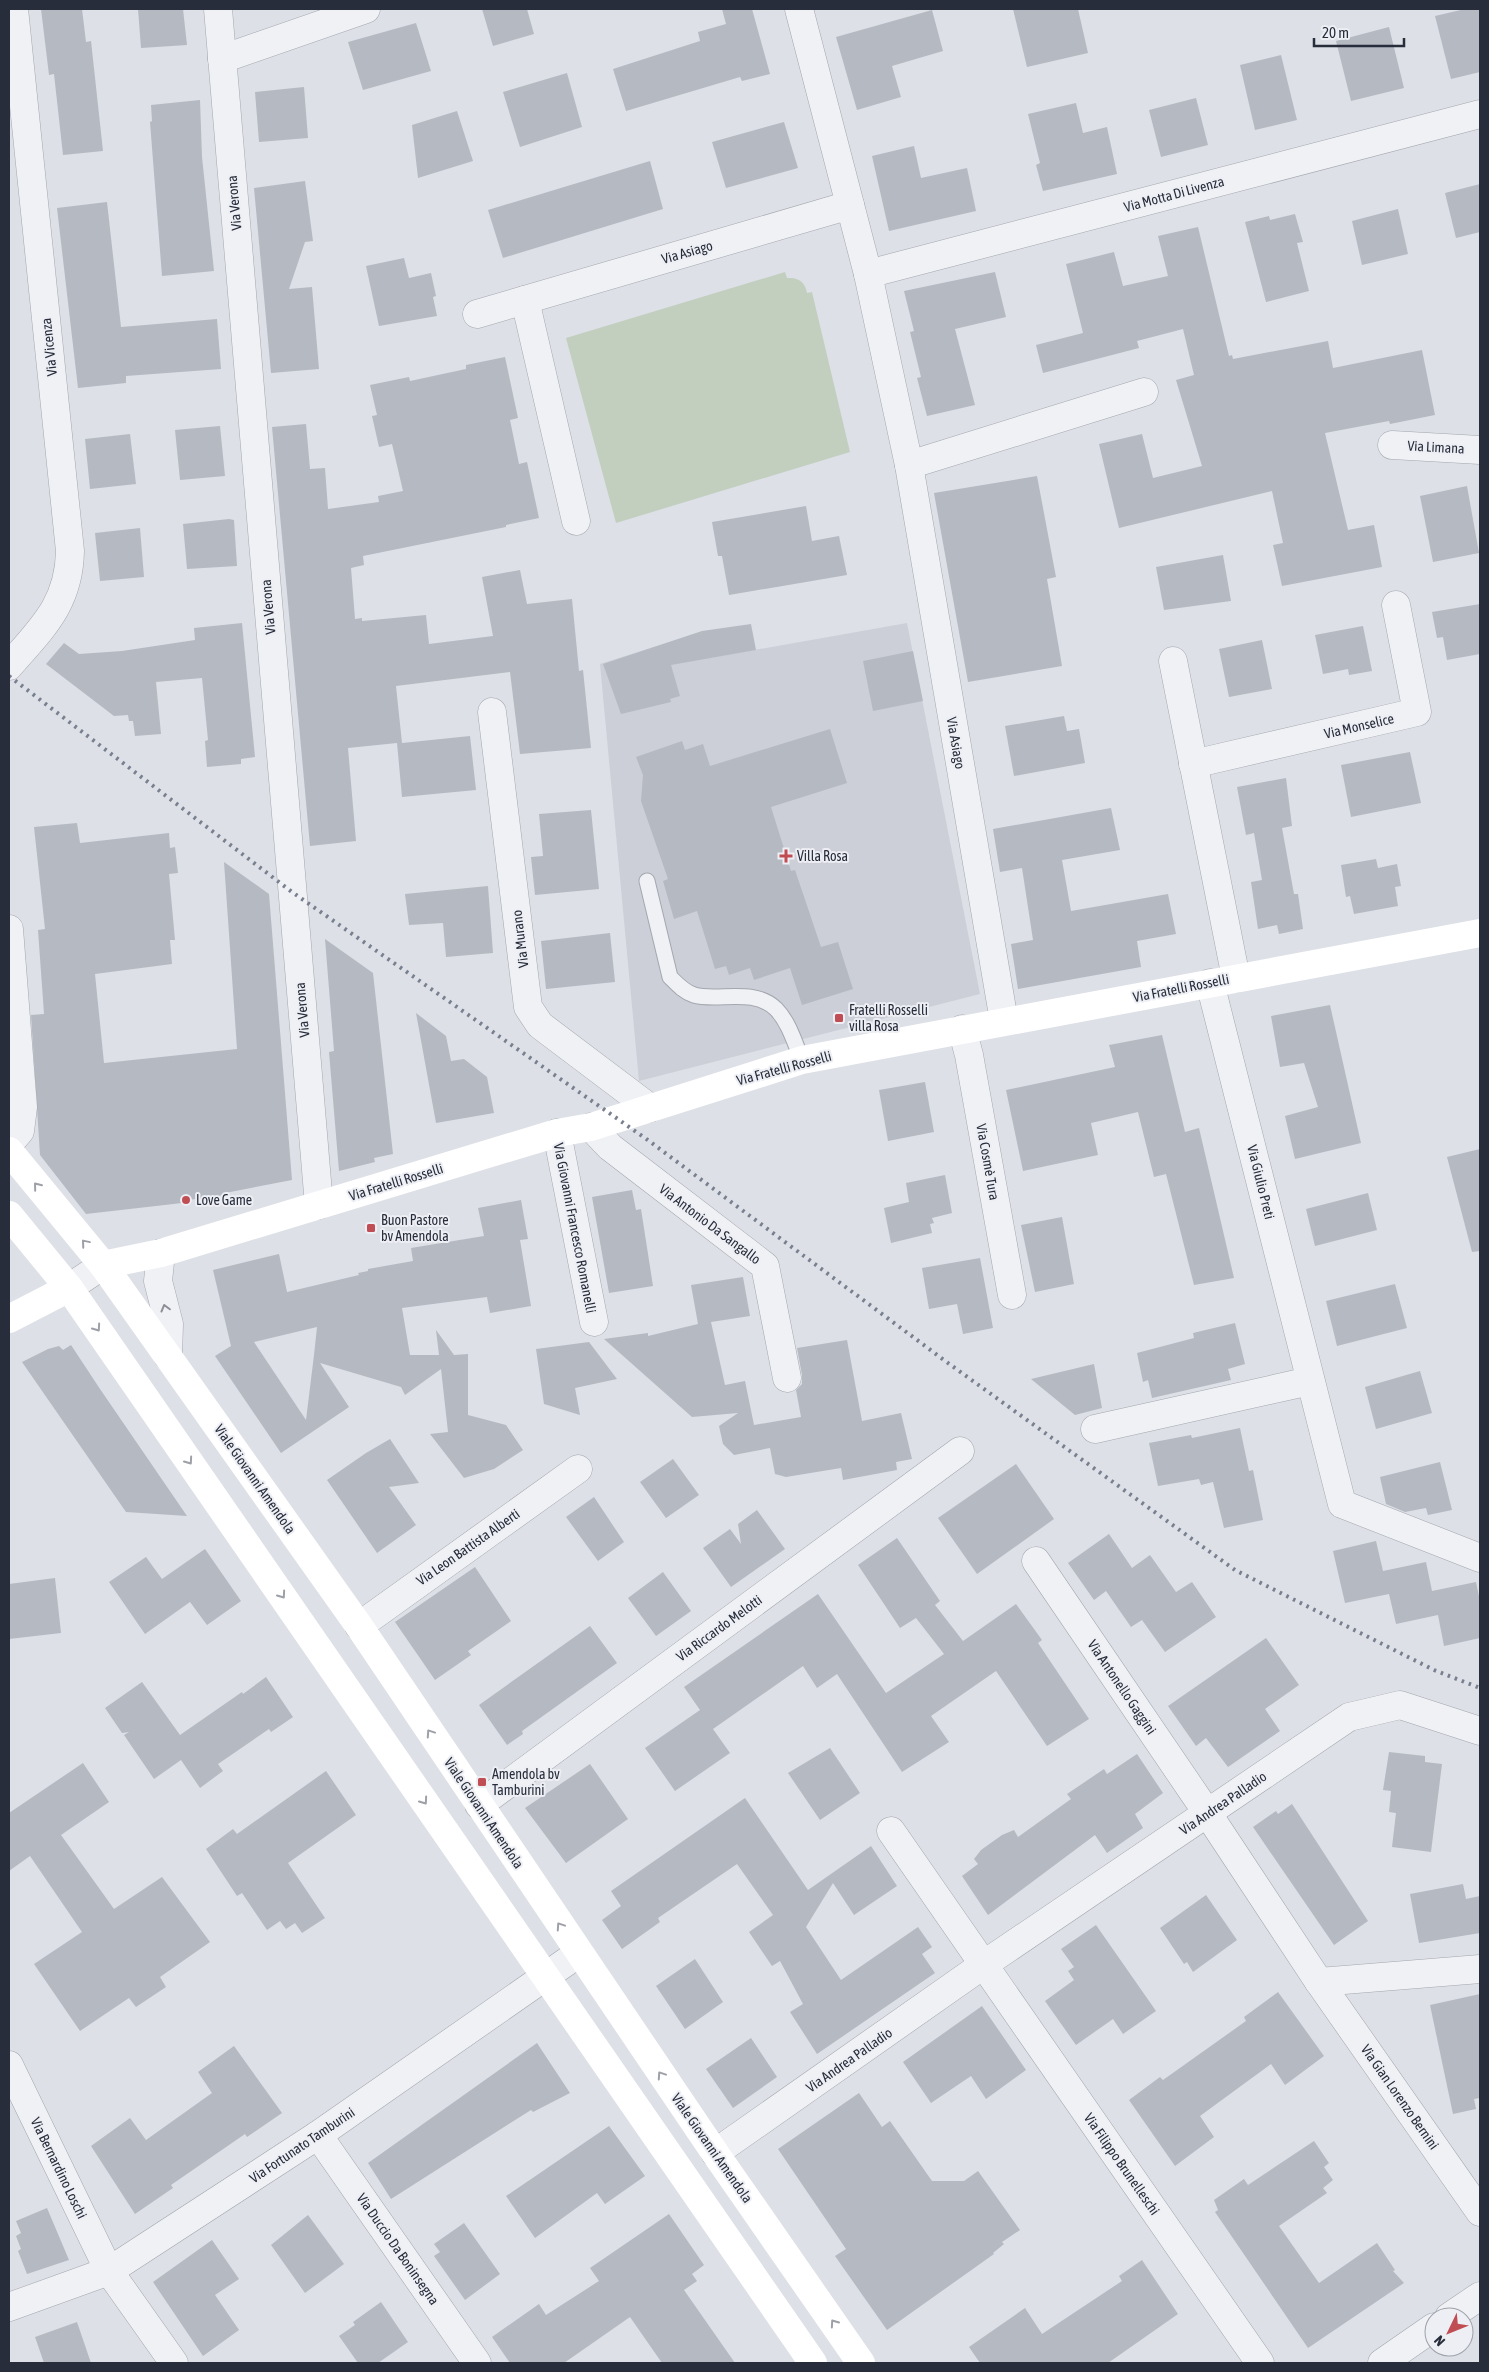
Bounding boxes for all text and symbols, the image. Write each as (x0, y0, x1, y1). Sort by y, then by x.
scale bar (1314, 15, 1404, 47)
text: 20 m (1322, 24, 1349, 41)
street label: Via Motta Di Livenza (1122, 173, 1226, 215)
street label: Via Verona (224, 175, 244, 231)
street label: Via Asiago (660, 237, 714, 267)
street label: Via Vicenza (38, 317, 60, 377)
street label: Via Limana (1407, 438, 1465, 456)
street label: Via Verona (258, 579, 278, 635)
street label: Via Monselice (1323, 710, 1395, 742)
street label: Via Asiago (944, 716, 968, 770)
place label: Villa Rosa (797, 848, 848, 864)
marker: Villa Rosa (779, 849, 793, 863)
street label: Via Murano (509, 909, 531, 969)
street label: Via Fratelli Rosselli (1132, 971, 1230, 1005)
street label: Via Verona (292, 982, 312, 1038)
place label: Fratelli Rosselli villa Rosa (849, 1002, 928, 1034)
marker: Fratelli Rosselli villa Rosa (833, 1012, 845, 1024)
street label: Via Fratelli Rosselli (735, 1048, 833, 1088)
street label: Via Cosmè Tura (973, 1123, 1003, 1201)
street label: Via Giovanni Francesco Romanelli (551, 1142, 599, 1314)
street label: Via Giulio Preti (1244, 1143, 1278, 1221)
street label: Via Fratelli Rosselli (347, 1160, 445, 1204)
street label: Via Antonio Da Sangallo (656, 1181, 764, 1267)
one-way arrow (35, 1183, 43, 1192)
place label: Love Game (196, 1192, 252, 1208)
marker: Love Game (180, 1194, 192, 1206)
place label: Buon Pastore bv Amendola (381, 1212, 449, 1244)
marker: Buon Pastore bv Amendola (365, 1222, 377, 1234)
one-way arrow (82, 1240, 90, 1249)
one-way arrow (160, 1304, 170, 1312)
one-way arrow (91, 1322, 100, 1332)
street label: Viale Giovanni Amendola (211, 1421, 299, 1537)
one-way arrow (183, 1456, 192, 1465)
street label: Via Leon Battista Alberti (413, 1505, 523, 1589)
one-way arrow (276, 1589, 285, 1599)
street label: Via Riccardo Melotti (673, 1592, 765, 1664)
street label: Via Antonello Gaggini (1084, 1637, 1160, 1737)
one-way arrow (427, 1729, 436, 1739)
street label: Viale Giovanni Amendola (441, 1755, 527, 1871)
place label: Amendola bv Tamburini (492, 1766, 560, 1798)
street label: Via Andrea Palladio (1177, 1768, 1269, 1838)
marker: Amendola bv Tamburini (476, 1776, 488, 1788)
one-way arrow (418, 1795, 427, 1805)
one-way arrow (557, 1922, 566, 1932)
street label: Via Andrea Palladio (803, 2024, 895, 2096)
street label: Via Gian Lorenzo Bernini (1358, 2042, 1442, 2152)
one-way arrow (658, 2071, 667, 2080)
street label: Viale Giovanni Amendola (668, 2090, 756, 2206)
street label: Via Fortunato Tamburini (246, 2104, 358, 2186)
street label: Via Filippo Brunelleschi (1081, 2110, 1163, 2218)
street label: Via Bernardino Loschi (28, 2115, 90, 2221)
street label: Via Duccio Da Boninsegna (354, 2190, 442, 2308)
north arrow (1424, 2307, 1474, 2357)
one-way arrow (831, 2319, 840, 2329)
text: N (1431, 2332, 1448, 2349)

